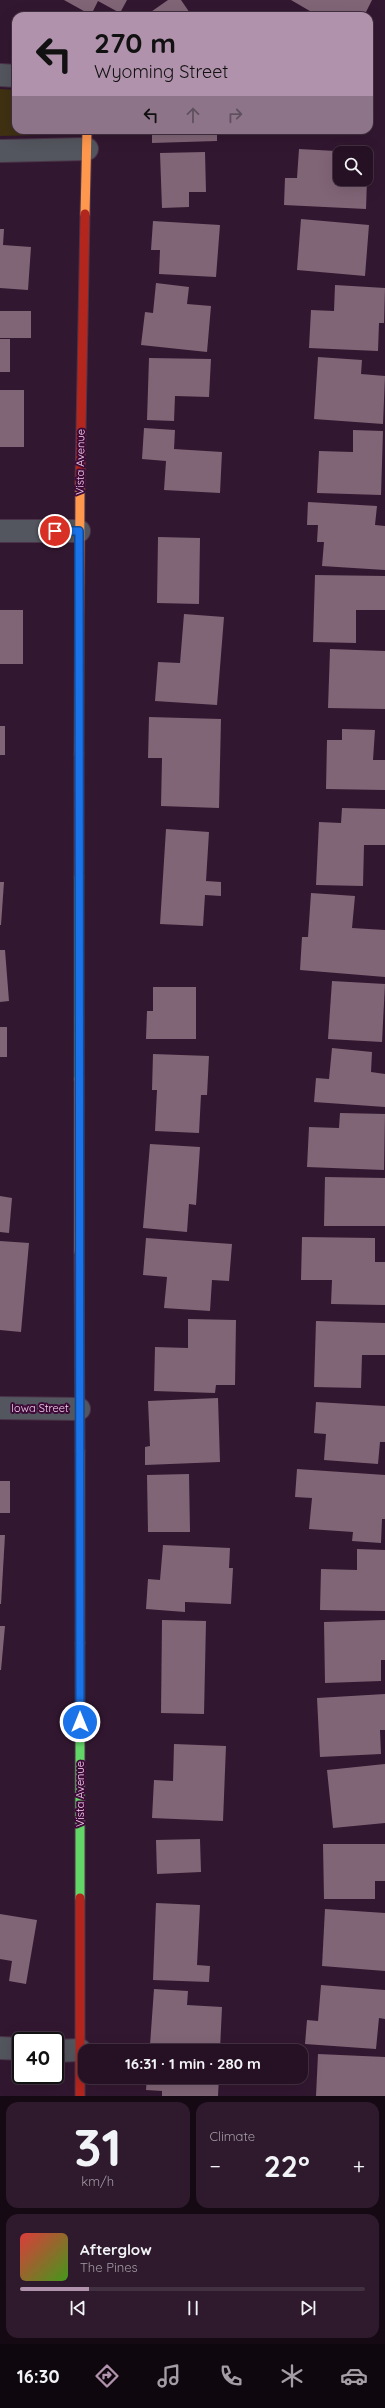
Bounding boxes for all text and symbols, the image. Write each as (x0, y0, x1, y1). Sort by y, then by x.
text: 270 m (94, 25, 176, 60)
icon: left (28, 28, 80, 80)
text: Wyoming Street (94, 60, 228, 83)
icon: left (140, 104, 162, 126)
icon: ahead (182, 104, 204, 126)
icon: right (224, 104, 246, 126)
map controls (333, 146, 373, 186)
button: search (333, 146, 373, 186)
street label: Vista Avenue (72, 429, 88, 495)
pin (38, 514, 72, 548)
icon: arrive (44, 520, 66, 542)
street label: Iowa Street (11, 1401, 69, 1415)
position arrow (59, 1701, 101, 1743)
street label: Vista Avenue (73, 1761, 87, 1827)
speed limit sign: 40 (12, 2032, 64, 2084)
text: 16:31 · 1 min · 280 m (125, 2054, 261, 2073)
text: 31 (74, 2114, 122, 2179)
text: Climate (210, 2128, 255, 2144)
text: 22° (264, 2147, 310, 2185)
text: − (210, 2152, 221, 2180)
text: + (353, 2152, 365, 2180)
text: km/h (81, 2173, 114, 2189)
text: Afterglow (80, 2240, 152, 2259)
text: The Pines (80, 2259, 138, 2275)
icon: previous (67, 2297, 89, 2319)
icon: pause (182, 2297, 204, 2319)
icon: next (297, 2297, 319, 2319)
icon: directions (93, 2362, 121, 2390)
icon: music (155, 2362, 183, 2390)
icon: phone (217, 2362, 245, 2390)
icon: climate (278, 2362, 306, 2390)
icon: car (340, 2362, 368, 2390)
text: 16:30 (17, 2365, 59, 2388)

